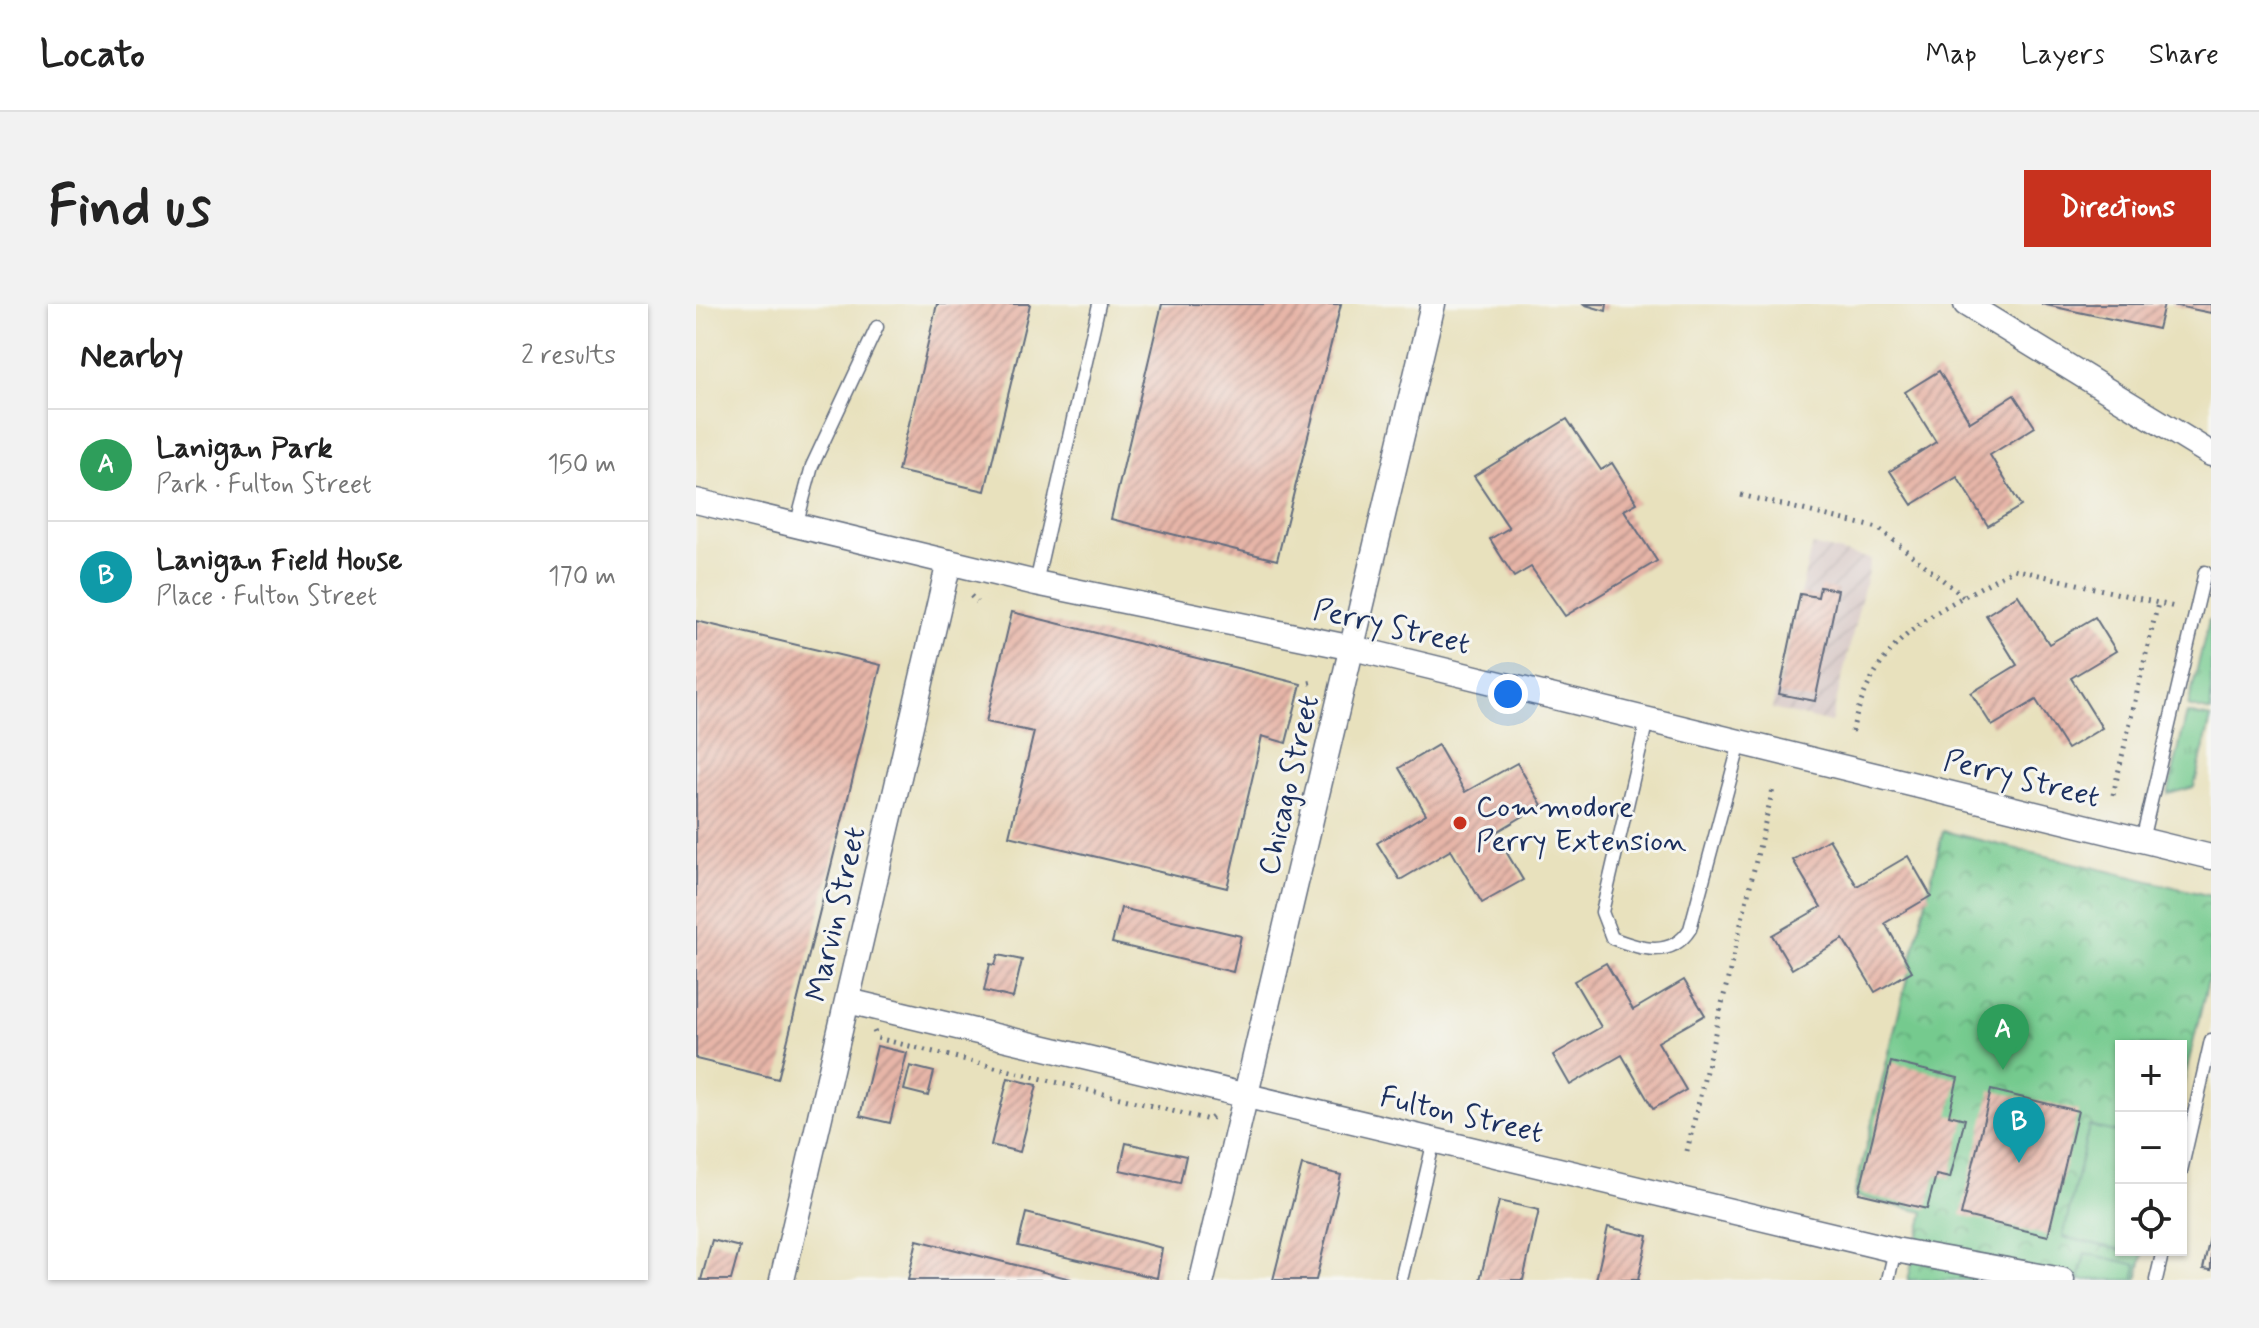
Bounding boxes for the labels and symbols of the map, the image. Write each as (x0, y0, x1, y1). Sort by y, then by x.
street label: Perry Street (1310, 591, 1474, 664)
your location (1488, 674, 1528, 714)
street label: Chicago Street (1250, 691, 1329, 879)
street label: Perry Street (1940, 741, 2104, 818)
place label: Commodore Perry Extension (1476, 788, 1687, 861)
marker: Commodore Perry Extension (1451, 814, 1469, 832)
street label: Marvin Street (797, 823, 876, 1006)
pin: A (1977, 1004, 2029, 1070)
street label: Fulton Street (1376, 1078, 1547, 1153)
pin: B (1993, 1097, 2045, 1163)

